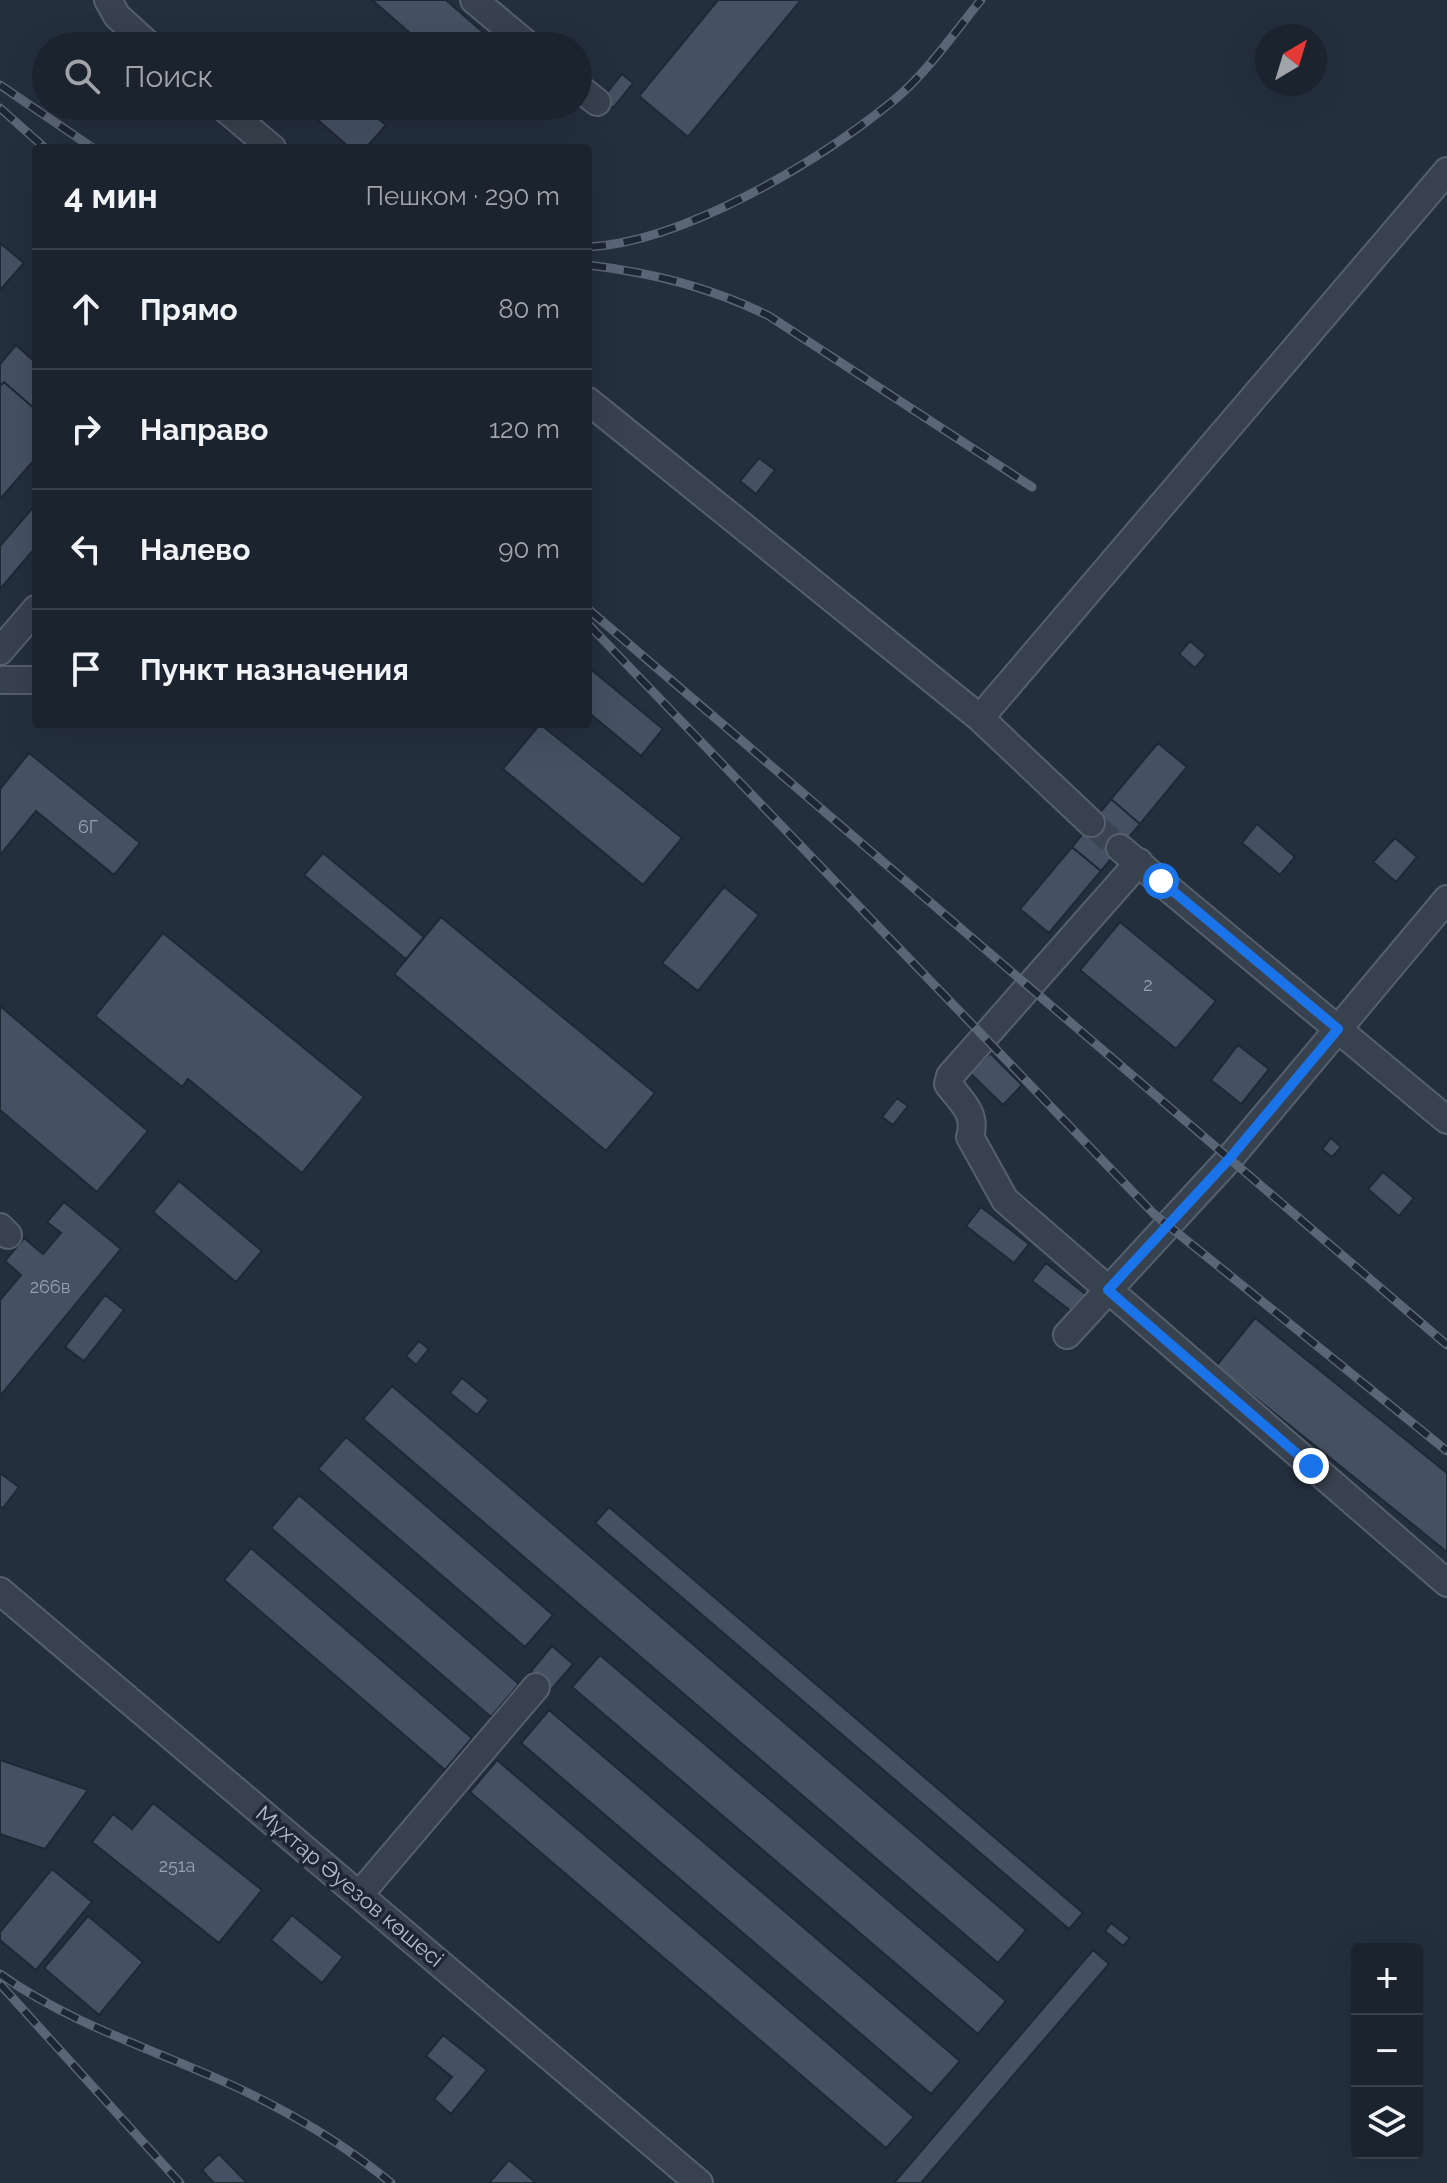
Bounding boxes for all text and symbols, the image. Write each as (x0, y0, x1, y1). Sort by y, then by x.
north arrow (1255, 24, 1327, 96)
search box (32, 32, 592, 120)
icon: search (60, 54, 104, 98)
text: Поиск (124, 59, 213, 94)
text: 4 мин (64, 176, 158, 216)
text: Пешком · 290 m (366, 181, 560, 211)
icon: ahead (64, 287, 108, 331)
text: Прямо (140, 292, 238, 327)
text: 80 m (498, 294, 560, 324)
icon: right (64, 407, 108, 451)
text: Направо (140, 412, 269, 447)
text: 120 m (489, 414, 560, 444)
icon: left (64, 527, 108, 571)
text: Налево (140, 532, 250, 567)
text: 90 m (498, 534, 560, 564)
icon: arrive (64, 647, 108, 691)
text: Пункт назначения (140, 652, 409, 687)
house number: 6Г (78, 816, 98, 837)
route start (1143, 863, 1179, 899)
house number: 2 (1143, 974, 1153, 995)
house number: 266в (30, 1276, 70, 1297)
route end (1293, 1448, 1329, 1484)
street label: Мұхтар Әуезов көшесі (251, 1800, 449, 1972)
house number: 251а (159, 1855, 195, 1876)
map controls (1351, 1943, 1423, 2159)
button: + (1351, 1943, 1423, 2015)
button: − (1351, 2015, 1423, 2087)
button: layers (1351, 2087, 1423, 2159)

